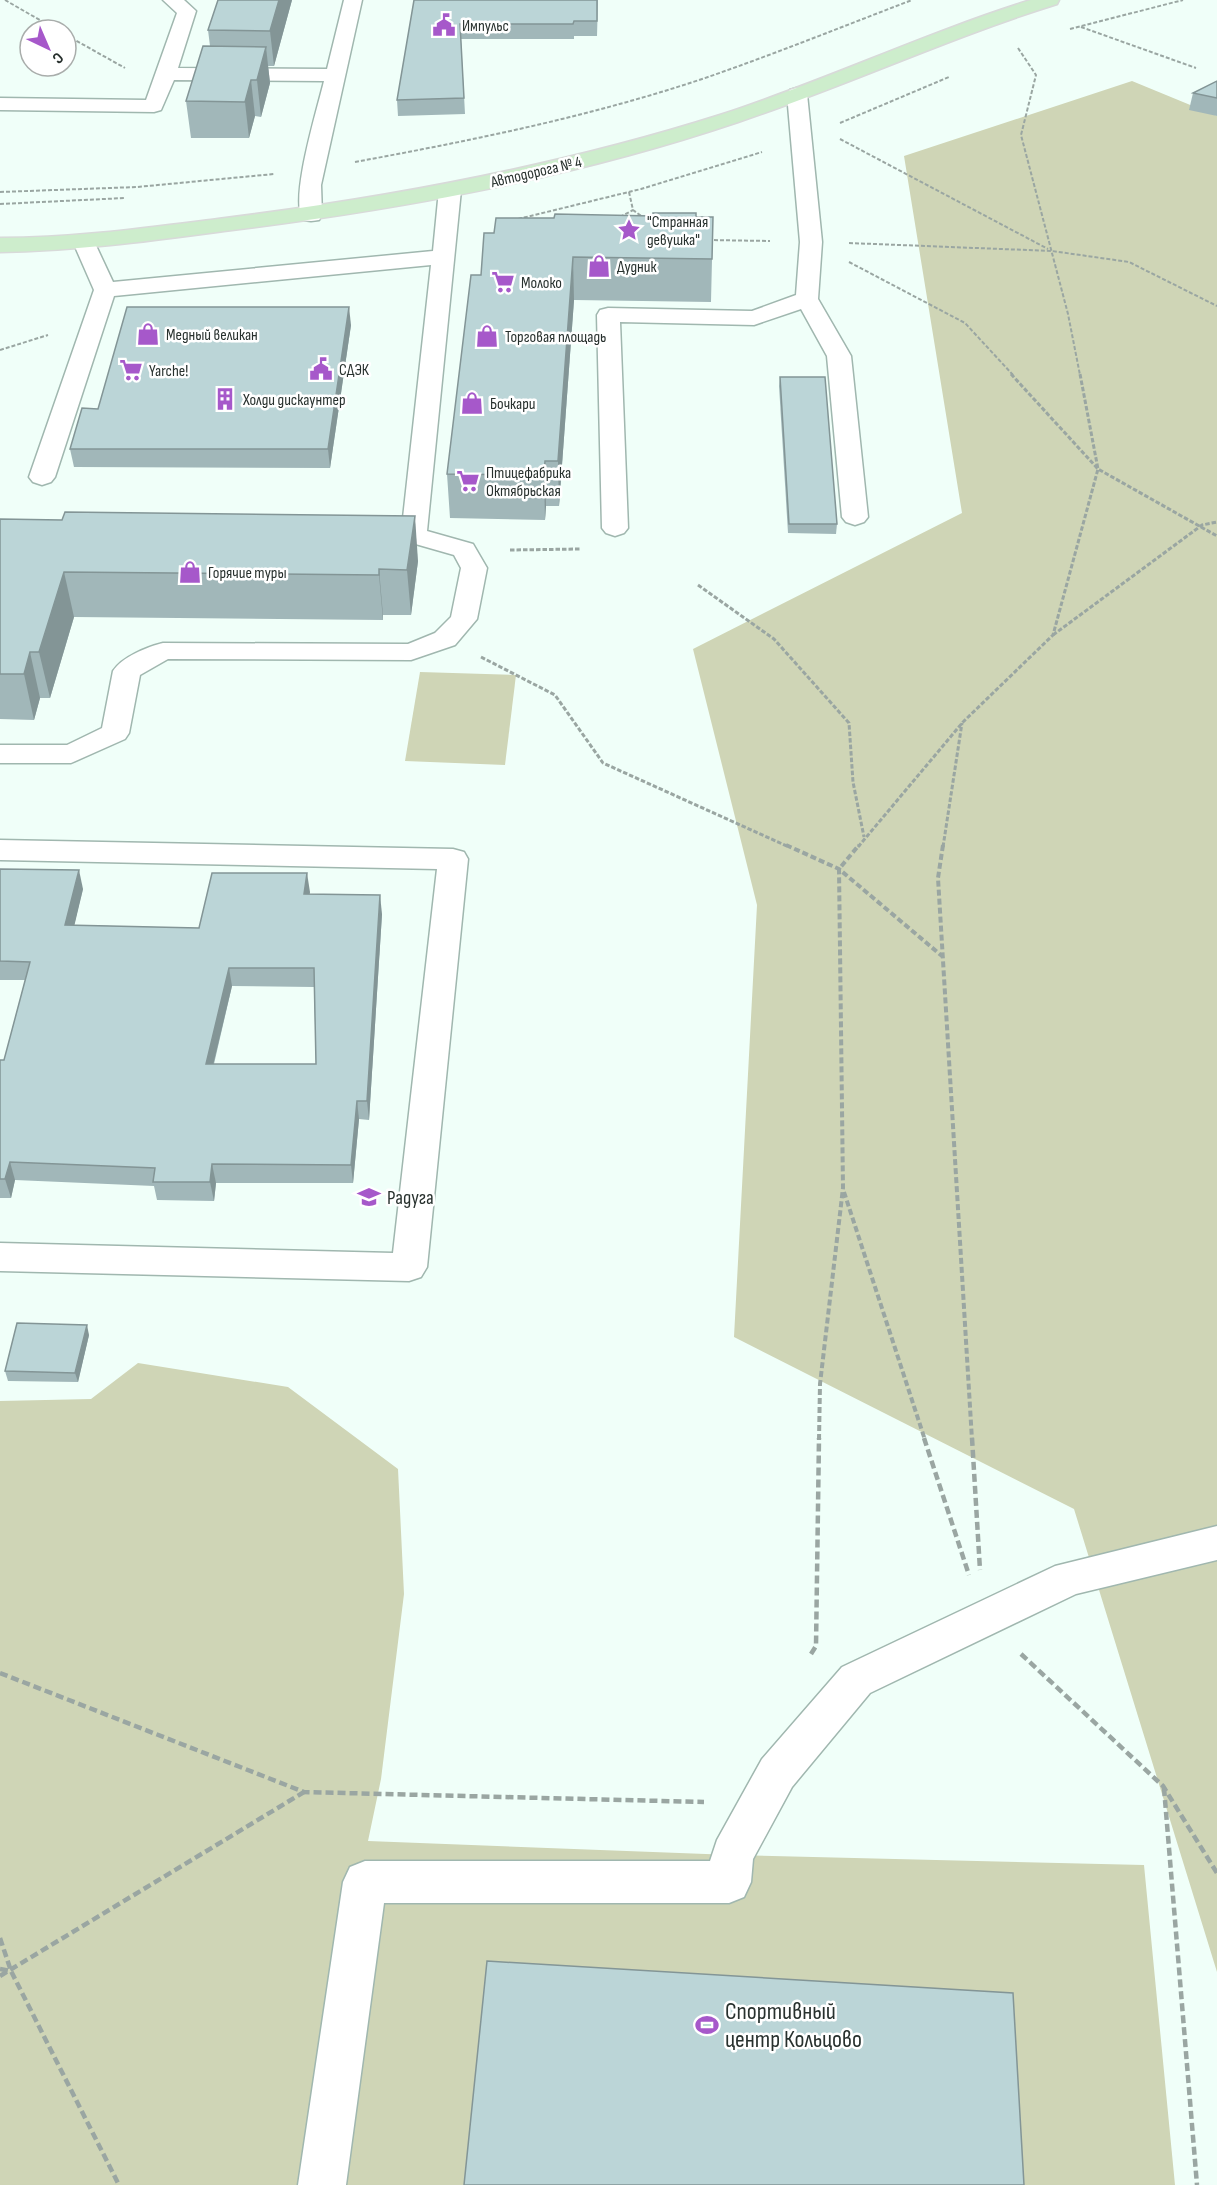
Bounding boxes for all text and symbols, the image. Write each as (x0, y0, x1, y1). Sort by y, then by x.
public building icon: Импульс (431, 12, 457, 38)
place label: Импульс (462, 17, 509, 36)
north arrow (18, 18, 78, 78)
text: С (48, 48, 67, 67)
street label: Автодорога № 4 (488, 153, 584, 192)
place label: "Странная девушка" (647, 213, 708, 250)
place icon: "Странная девушка" (616, 217, 642, 243)
shop icon: Дудник (586, 253, 612, 279)
place label: Дудник (617, 258, 657, 277)
supermarket icon: Молоко (490, 269, 516, 295)
place label: Молоко (521, 274, 562, 293)
shop icon: Медный великан (135, 321, 161, 347)
shop icon: Торговая площадь (474, 323, 500, 349)
place label: Медный великан (166, 326, 258, 345)
place label: Торговая площадь (505, 328, 606, 347)
public building icon: СДЭК (308, 356, 334, 382)
supermarket icon: Yarche! (118, 357, 144, 383)
place label: СДЭК (339, 361, 370, 380)
place label: Yarche! (149, 362, 188, 381)
building icon: Холди дискаунтер (212, 386, 238, 412)
shop icon: Бочкари (459, 390, 485, 416)
place label: Холди дискаунтер (242, 391, 346, 410)
place label: Бочкари (490, 395, 536, 414)
place label: Птицефабрика Октябрьская (486, 464, 571, 501)
supermarket icon: Птицефабрика Октябрьская (455, 468, 481, 494)
shop icon: Горячие туры (177, 559, 203, 585)
place label: Горячие туры (208, 564, 287, 583)
school or university icon: Радуга (356, 1184, 382, 1210)
place label: Радуга (387, 1186, 434, 1210)
place label: Спортивный центр Кольцово (725, 1997, 862, 2054)
sports icon: Спортивный центр Кольцово (694, 2012, 720, 2038)

